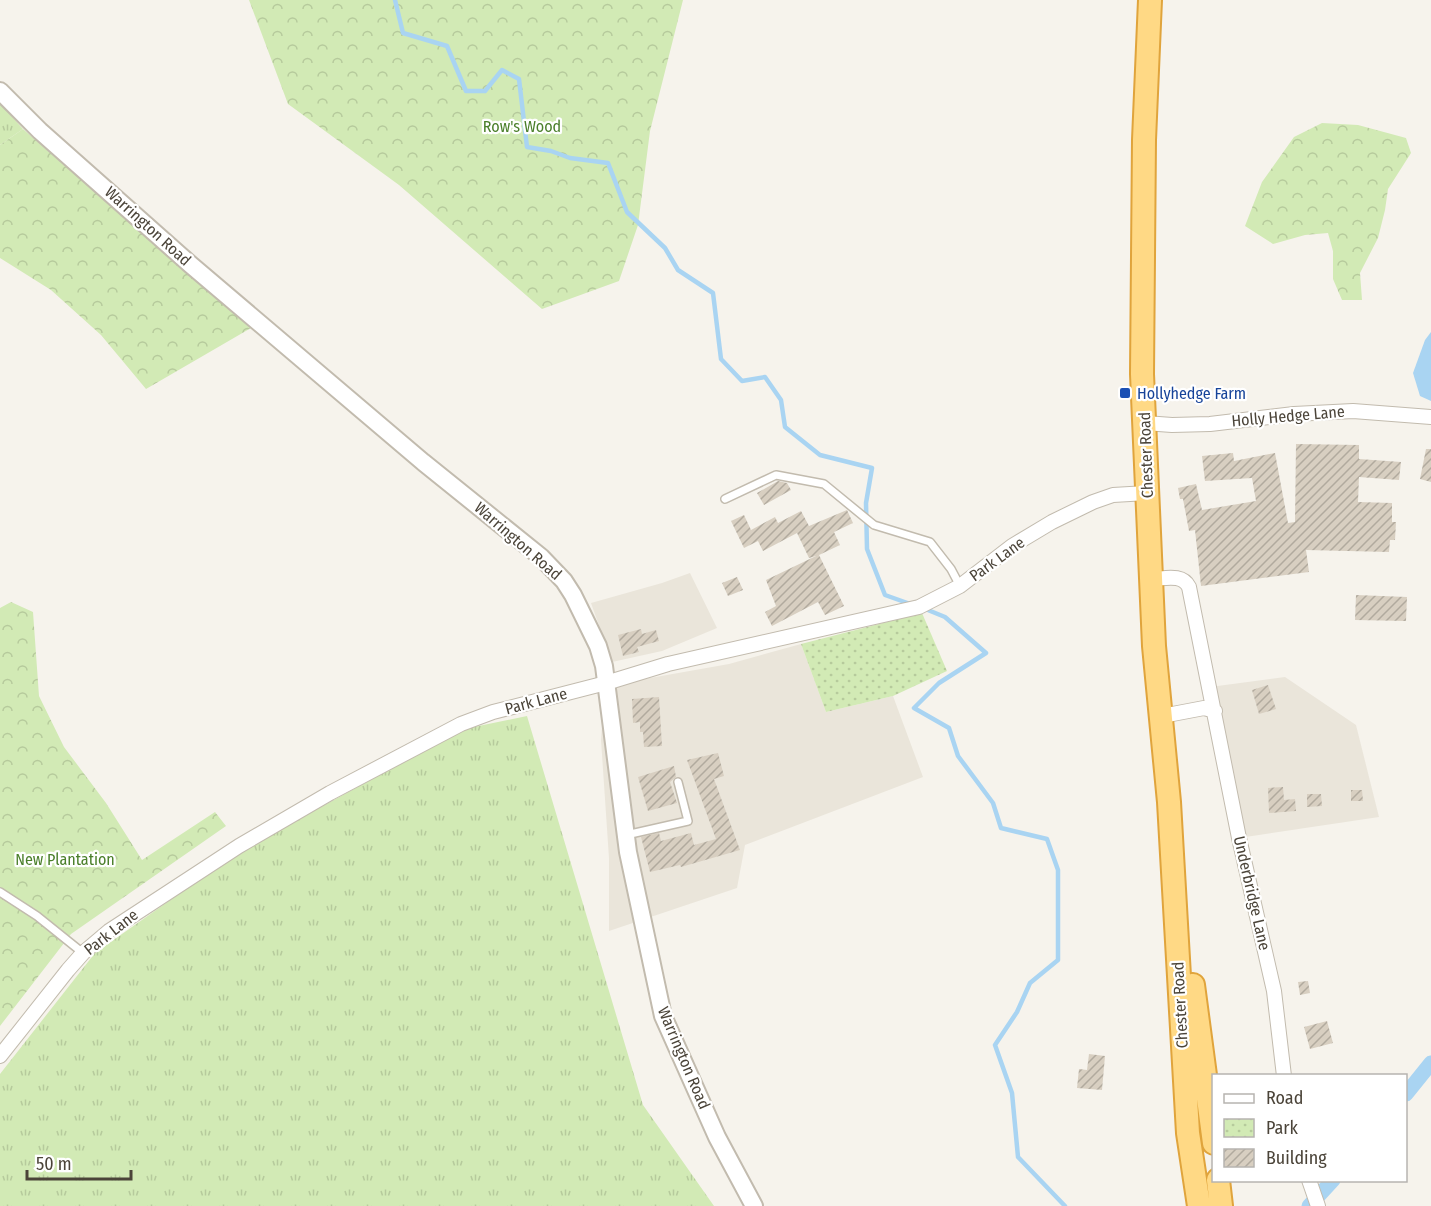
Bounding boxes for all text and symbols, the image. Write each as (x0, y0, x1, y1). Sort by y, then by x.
park label: Row's Wood (483, 117, 561, 136)
street label: Warrington Road (101, 182, 195, 270)
place label: Hollyhedge Farm (1137, 384, 1246, 403)
marker: Hollyhedge Farm (1118, 386, 1132, 400)
street label: Holly Hedge Lane (1231, 402, 1345, 430)
street label: Chester Road (1135, 411, 1157, 499)
street label: Warrington Road (471, 498, 565, 584)
street label: Park Lane (966, 533, 1028, 585)
street label: Park Lane (503, 684, 569, 718)
street label: Underbridge Lane (1230, 834, 1274, 952)
park label: New Plantation (15, 850, 115, 869)
street label: Park Lane (80, 905, 142, 959)
street label: Chester Road (1168, 961, 1192, 1049)
street label: Warrington Road (654, 1004, 714, 1112)
legend (1212, 1074, 1407, 1182)
text: Road (1266, 1087, 1303, 1109)
text: Park (1266, 1117, 1299, 1139)
scale bar (27, 1143, 130, 1181)
text: Building (1266, 1147, 1327, 1169)
text: 50 m (36, 1153, 72, 1175)

